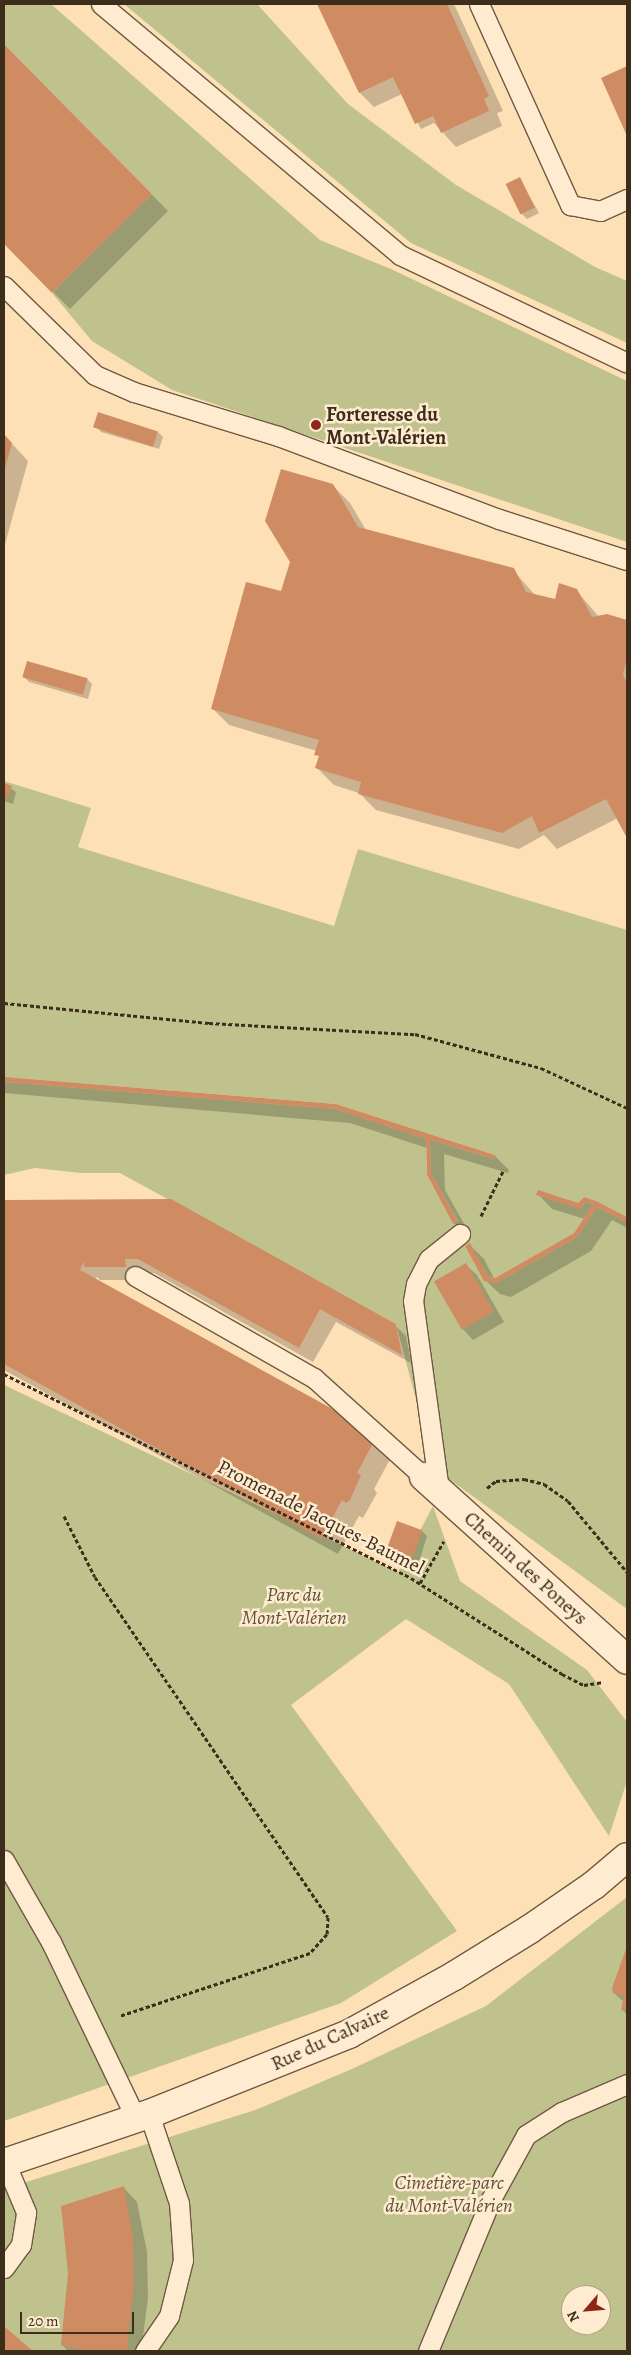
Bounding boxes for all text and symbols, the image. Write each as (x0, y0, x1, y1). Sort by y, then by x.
place label: Forteresse du Mont-Valérien (326, 402, 446, 449)
marker: Forteresse du Mont-Valérien (310, 419, 322, 431)
street label: Promenade Jacques-Baumel (214, 1454, 428, 1580)
street label: Chemin des Poneys (459, 1506, 593, 1630)
park label: Parc du Mont-Valérien (241, 1583, 347, 1630)
street label: Rue du Calvaire (267, 2000, 393, 2076)
park label: Cimetière-parc du Mont-Valérien (385, 2171, 513, 2218)
north arrow (561, 2285, 611, 2335)
scale bar (22, 2302, 136, 2334)
text: N (562, 2308, 584, 2325)
text: 20 m (28, 2311, 59, 2331)

